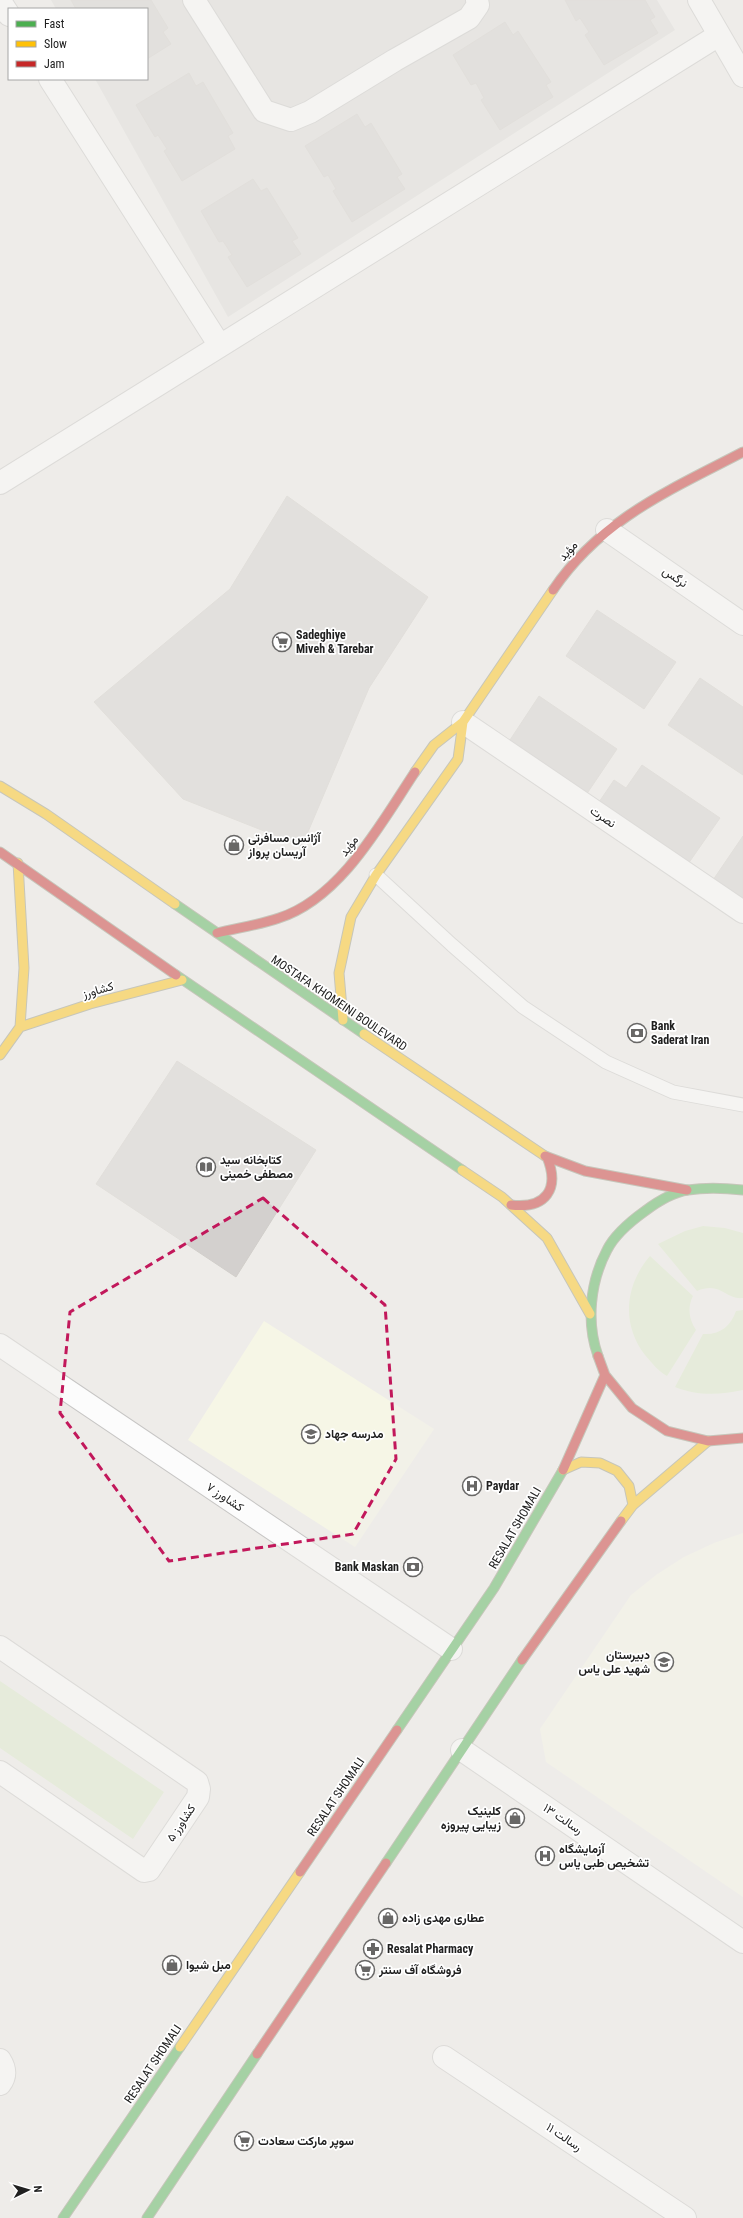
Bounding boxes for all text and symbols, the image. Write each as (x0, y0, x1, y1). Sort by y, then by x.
legend (8, 8, 148, 80)
text: Fast (44, 17, 65, 31)
text: Slow (44, 37, 67, 51)
text: Jam (44, 57, 65, 71)
street label: مؤید (555, 538, 581, 564)
street label: نرگس (659, 564, 690, 591)
place label: Sadeghiye Miveh & Tarebar (296, 628, 374, 656)
supermarket icon: Sadeghiye Miveh & Tarebar (271, 631, 293, 653)
street label: نصرت (587, 803, 618, 831)
place label: آژانس مسافرتی آریسان پرواز (247, 831, 321, 860)
street label: مؤید (337, 833, 362, 860)
shop icon: آژانس مسافرتی آریسان پرواز (223, 834, 245, 856)
street label: MOSTAFA KHOMEINI BOULEVARD (268, 952, 410, 1054)
street label: کشاورز (80, 979, 116, 1002)
place label: Bank Saderat Iran (651, 1019, 709, 1047)
bank icon: Bank Saderat Iran (626, 1022, 648, 1044)
place label: کتابخانه سید مصطفی خمینی (220, 1153, 293, 1181)
library icon: کتابخانه سید مصطفی خمینی (195, 1156, 217, 1178)
school or university icon: مدرسه جهاد (300, 1423, 322, 1445)
place label: مدرسه جهاد (325, 1427, 384, 1442)
hospital icon: Paydar (461, 1475, 483, 1497)
place label: Paydar (486, 1479, 519, 1493)
street label: کشاورز ۷ (203, 1480, 246, 1515)
street label: RESALAT SHOMALI (486, 1485, 544, 1571)
bank icon: Bank Maskan (402, 1556, 424, 1578)
place label: Bank Maskan (335, 1560, 399, 1574)
place label: دبیرستان شهید علی یاس (578, 1648, 650, 1677)
school or university icon: دبیرستان شهید علی یاس (653, 1651, 675, 1673)
street label: RESALAT SHOMALI (305, 1755, 367, 1839)
street label: رسالت ۱۳ (540, 1801, 585, 1838)
street label: کشاورز ۵ (164, 1802, 199, 1845)
place label: کلینیک زیبایی پیروزه (441, 1804, 502, 1833)
shop icon: کلینیک زیبایی پیروزه (504, 1807, 526, 1829)
place label: آزمایشگاه تشخیص طبی یاس (559, 1842, 649, 1870)
hospital icon: آزمایشگاه تشخیص طبی یاس (534, 1845, 556, 1867)
shop icon: عطاری مهدی زاده (377, 1907, 399, 1929)
place label: عطاری مهدی زاده (402, 1911, 484, 1926)
pharmacy icon: Resalat Pharmacy (362, 1938, 384, 1960)
place label: Resalat Pharmacy (387, 1942, 474, 1956)
shop icon: مبل شیوا (161, 1954, 183, 1976)
place label: مبل شیوا (186, 1958, 231, 1973)
supermarket icon: فروشگاه آف سنتر (354, 1959, 376, 1981)
place label: فروشگاه آف سنتر (378, 1963, 462, 1978)
street label: RESALAT SHOMALI (122, 2022, 184, 2106)
street label: رسالت ۱۱ (543, 2120, 585, 2155)
supermarket icon: سوپر مارکت سعادت (233, 2130, 255, 2152)
place label: سوپر مارکت سعادت (258, 2134, 354, 2149)
north arrow (8, 2170, 48, 2210)
text: N (31, 2185, 44, 2193)

